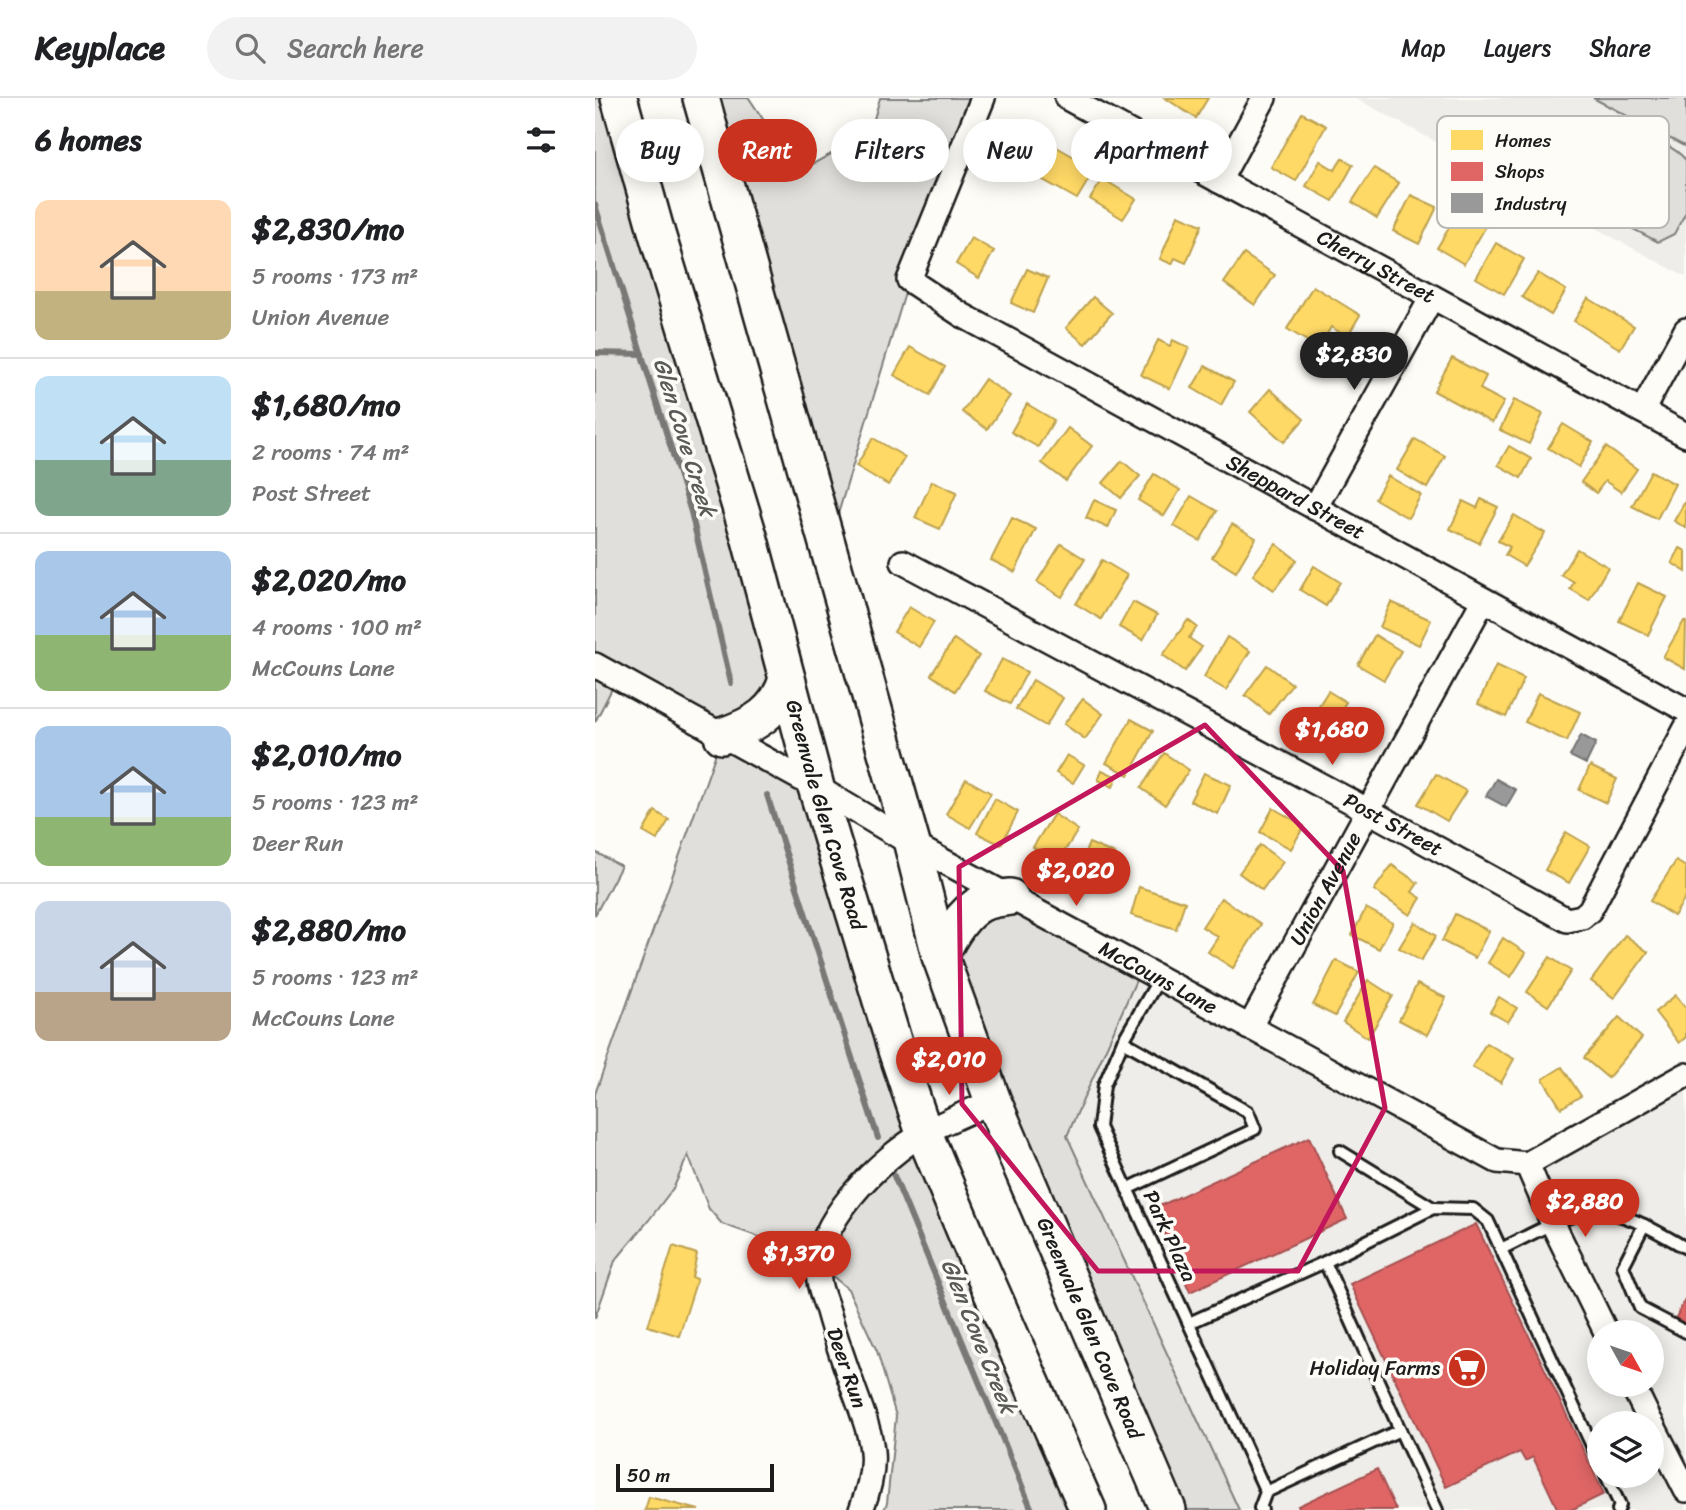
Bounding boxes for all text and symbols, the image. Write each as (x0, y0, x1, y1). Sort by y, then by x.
search box (207, 17, 697, 80)
text: Keyplace (35, 19, 165, 77)
text: Search here (287, 25, 424, 71)
text: Map (1401, 27, 1446, 69)
text: Layers (1484, 27, 1551, 69)
text: Share (1589, 27, 1651, 69)
icon: search (231, 29, 269, 67)
text: 6 homes (35, 113, 142, 167)
legend (1437, 116, 1669, 228)
chip: Buy (616, 119, 704, 182)
chip: Rent (718, 119, 817, 182)
chip: Filters (831, 119, 949, 182)
chip: New (963, 119, 1057, 182)
chip: Apartment (1071, 119, 1232, 182)
icon: filters (522, 121, 560, 159)
text: Homes (1495, 124, 1551, 157)
text: Shops (1495, 155, 1545, 188)
text: Industry (1494, 187, 1567, 220)
text: $2,830/mo (252, 202, 404, 256)
street label: Cherry Street (1310, 218, 1442, 314)
icon: home (91, 228, 175, 312)
text: 5 rooms · 173 m² (252, 256, 418, 297)
text: Union Avenue (252, 297, 389, 338)
pin: $2,830 (1297, 332, 1411, 392)
text: $2,830 (1316, 334, 1392, 375)
water label: Glen Cove Creek (641, 353, 729, 524)
text: $1,680/mo (252, 378, 400, 432)
icon: home (91, 404, 175, 488)
text: 2 rooms · 74 m² (252, 432, 409, 473)
street label: Sheppard Street (1219, 443, 1372, 551)
text: Post Street (252, 473, 371, 514)
text: $2,020/mo (252, 553, 406, 607)
icon: home (91, 579, 175, 663)
text: 4 rooms · 100 m² (252, 607, 422, 648)
text: McCouns Lane (252, 648, 395, 689)
street label: Greenvale Glen Cove Road (774, 695, 878, 936)
pin: $1,680 (1275, 708, 1389, 767)
text: $1,680 (1295, 709, 1369, 750)
text: $2,010/mo (252, 728, 402, 782)
icon: home (91, 754, 175, 838)
text: 5 rooms · 123 m² (252, 782, 419, 823)
street label: Post Street (1336, 782, 1450, 867)
text: Deer Run (252, 823, 344, 864)
street label: Union Avenue (1279, 824, 1372, 953)
pin: $2,020 (1019, 848, 1133, 908)
text: $2,020 (1037, 850, 1115, 891)
text: $2,880/mo (252, 903, 406, 957)
icon: home (91, 929, 175, 1013)
street label: McCouns Lane (1092, 930, 1225, 1025)
text: 5 rooms · 123 m² (252, 957, 419, 998)
text: McCouns Lane (252, 998, 395, 1039)
pin: $2,010 (892, 1038, 1006, 1097)
text: $2,010 (912, 1039, 986, 1080)
pin: $2,880 (1528, 1180, 1642, 1239)
text: $2,880 (1546, 1181, 1624, 1222)
street label: Park Plaza (1132, 1184, 1208, 1289)
street label: Greenvale Glen Cove Road (1026, 1211, 1155, 1447)
pin: $1,370 (742, 1232, 856, 1291)
text: $1,370 (763, 1233, 835, 1274)
water label: Glen Cove Creek (929, 1253, 1029, 1422)
north arrow (1587, 1320, 1664, 1396)
map controls (1587, 1320, 1664, 1488)
street label: Deer Run (815, 1322, 879, 1414)
supermarket icon: Holiday Farms (1446, 1347, 1488, 1389)
place label: Holiday Farms (1310, 1349, 1440, 1387)
button: layers (1587, 1411, 1664, 1488)
text: 50 m (627, 1459, 670, 1492)
scale bar (616, 1461, 773, 1493)

